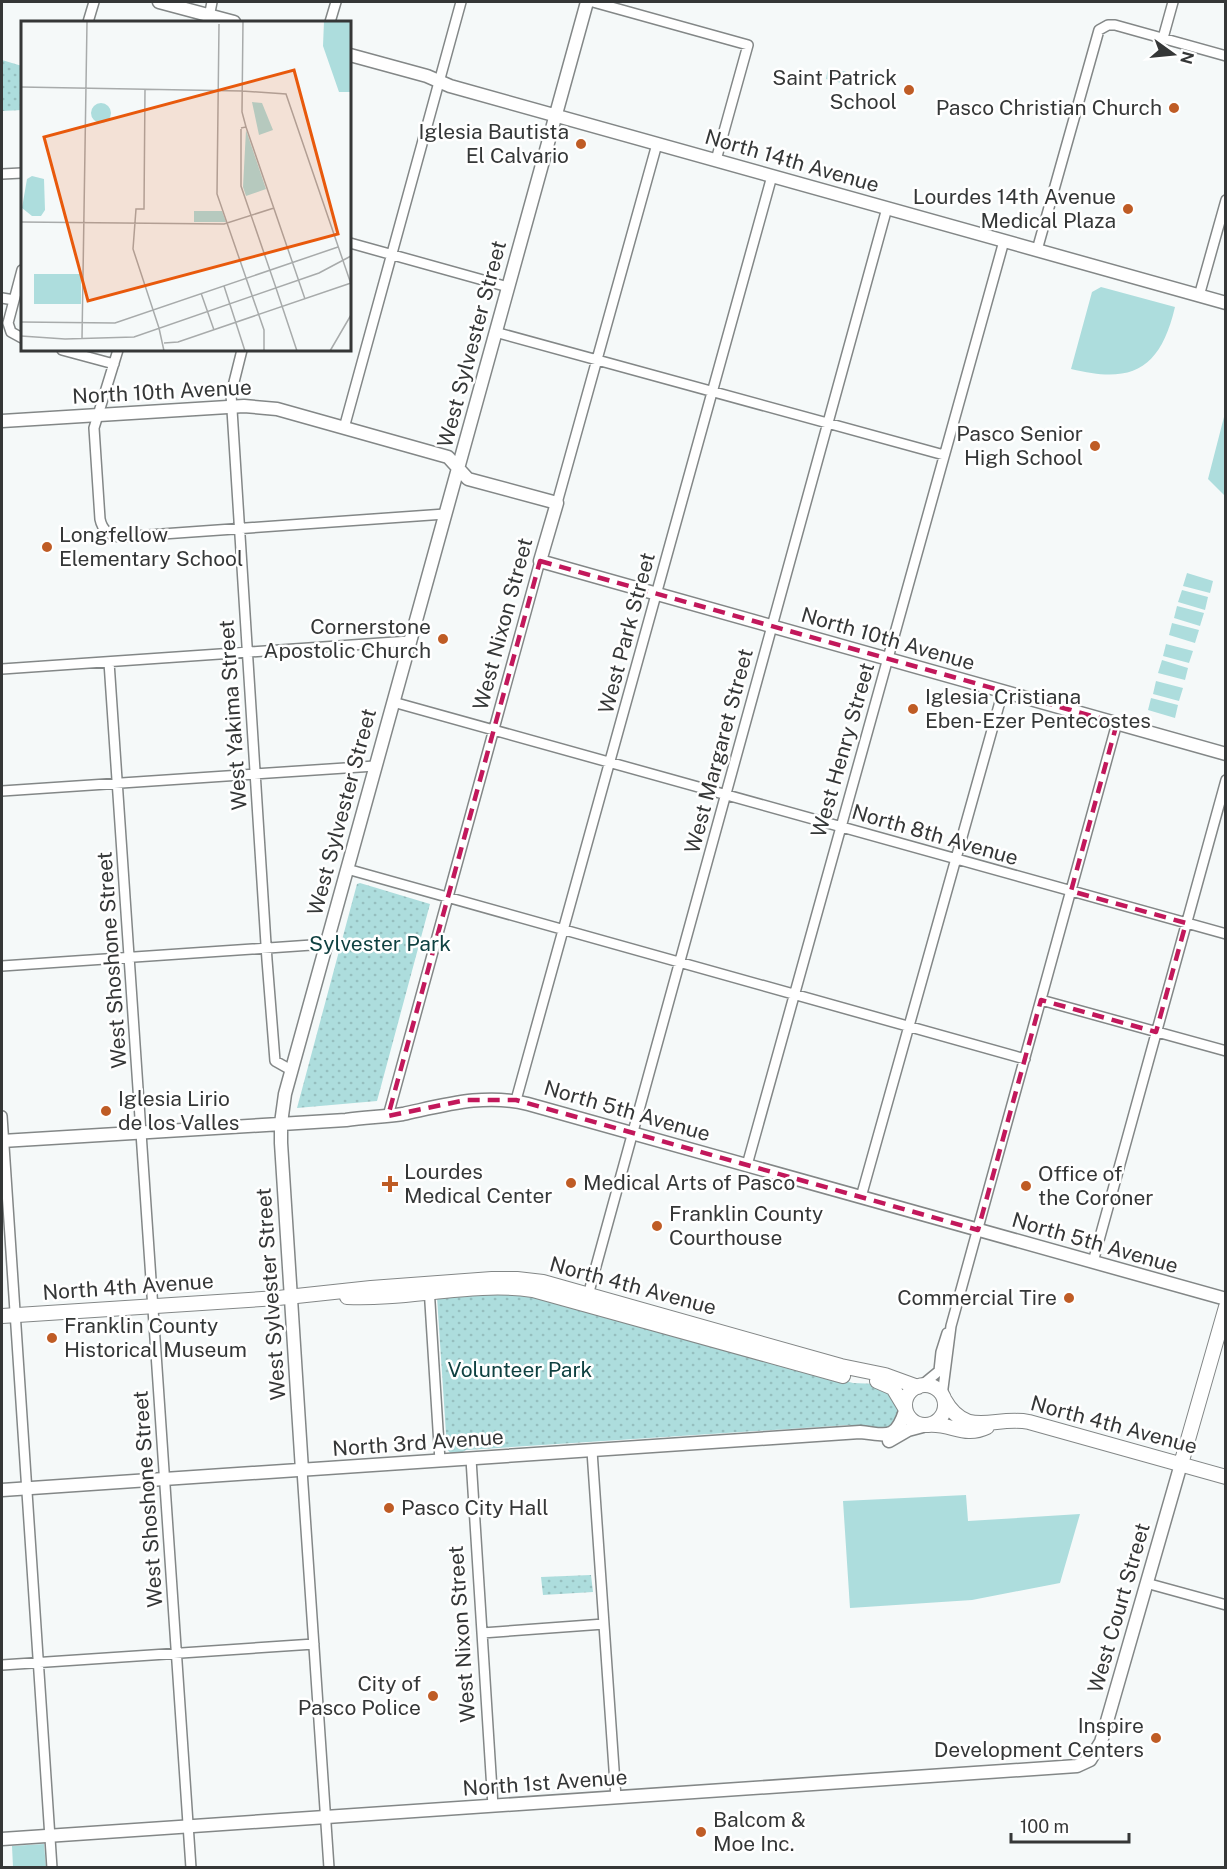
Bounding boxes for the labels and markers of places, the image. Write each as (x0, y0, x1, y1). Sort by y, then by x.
place label: Saint Patrick School (772, 65, 897, 114)
marker: Saint Patrick School (902, 83, 916, 97)
place label: Pasco Christian Church (936, 95, 1162, 120)
marker: Pasco Christian Church (1167, 101, 1181, 115)
place label: Iglesia Bautista El Calvario (419, 119, 569, 168)
marker: Iglesia Bautista El Calvario (574, 137, 588, 151)
place label: Lourdes 14th Avenue Medical Plaza (913, 184, 1116, 233)
marker: Lourdes 14th Avenue Medical Plaza (1121, 202, 1135, 216)
place label: Pasco Senior High School (956, 421, 1083, 470)
marker: Pasco Senior High School (1088, 439, 1102, 453)
place label: Longfellow Elementary School (59, 522, 243, 571)
marker: Longfellow Elementary School (40, 540, 54, 554)
place label: Cornerstone Apostolic Church (263, 614, 431, 663)
marker: Cornerstone Apostolic Church (436, 632, 450, 646)
place label: Iglesia Cristiana Eben-Ezer Pentecostes (925, 684, 1151, 733)
marker: Iglesia Cristiana Eben-Ezer Pentecostes (906, 702, 920, 716)
place label: Iglesia Lirio de los Valles (118, 1086, 239, 1135)
marker: Iglesia Lirio de los Valles (99, 1104, 113, 1118)
place label: Lourdes Medical Center (404, 1159, 553, 1208)
place label: Office of the Coroner (1038, 1161, 1154, 1210)
place label: Medical Arts of Pasco (583, 1170, 795, 1195)
marker: Lourdes Medical Center (381, 1175, 399, 1193)
marker: Medical Arts of Pasco (564, 1176, 578, 1190)
marker: Office of the Coroner (1019, 1179, 1033, 1193)
place label: Franklin County Courthouse (669, 1201, 823, 1250)
marker: Franklin County Courthouse (650, 1219, 664, 1233)
place label: Commercial Tire (897, 1285, 1057, 1310)
marker: Commercial Tire (1062, 1291, 1076, 1305)
place label: Franklin County Historical Museum (64, 1313, 247, 1362)
marker: Franklin County Historical Museum (45, 1331, 59, 1345)
place label: Pasco City Hall (401, 1495, 549, 1520)
marker: Pasco City Hall (382, 1501, 396, 1515)
place label: City of Pasco Police (298, 1671, 421, 1720)
marker: City of Pasco Police (426, 1689, 440, 1703)
place label: Inspire Development Centers (934, 1713, 1144, 1762)
marker: Inspire Development Centers (1149, 1731, 1163, 1745)
place label: Balcom & Moe Inc. (713, 1807, 806, 1856)
marker: Balcom & Moe Inc. (694, 1825, 708, 1839)

